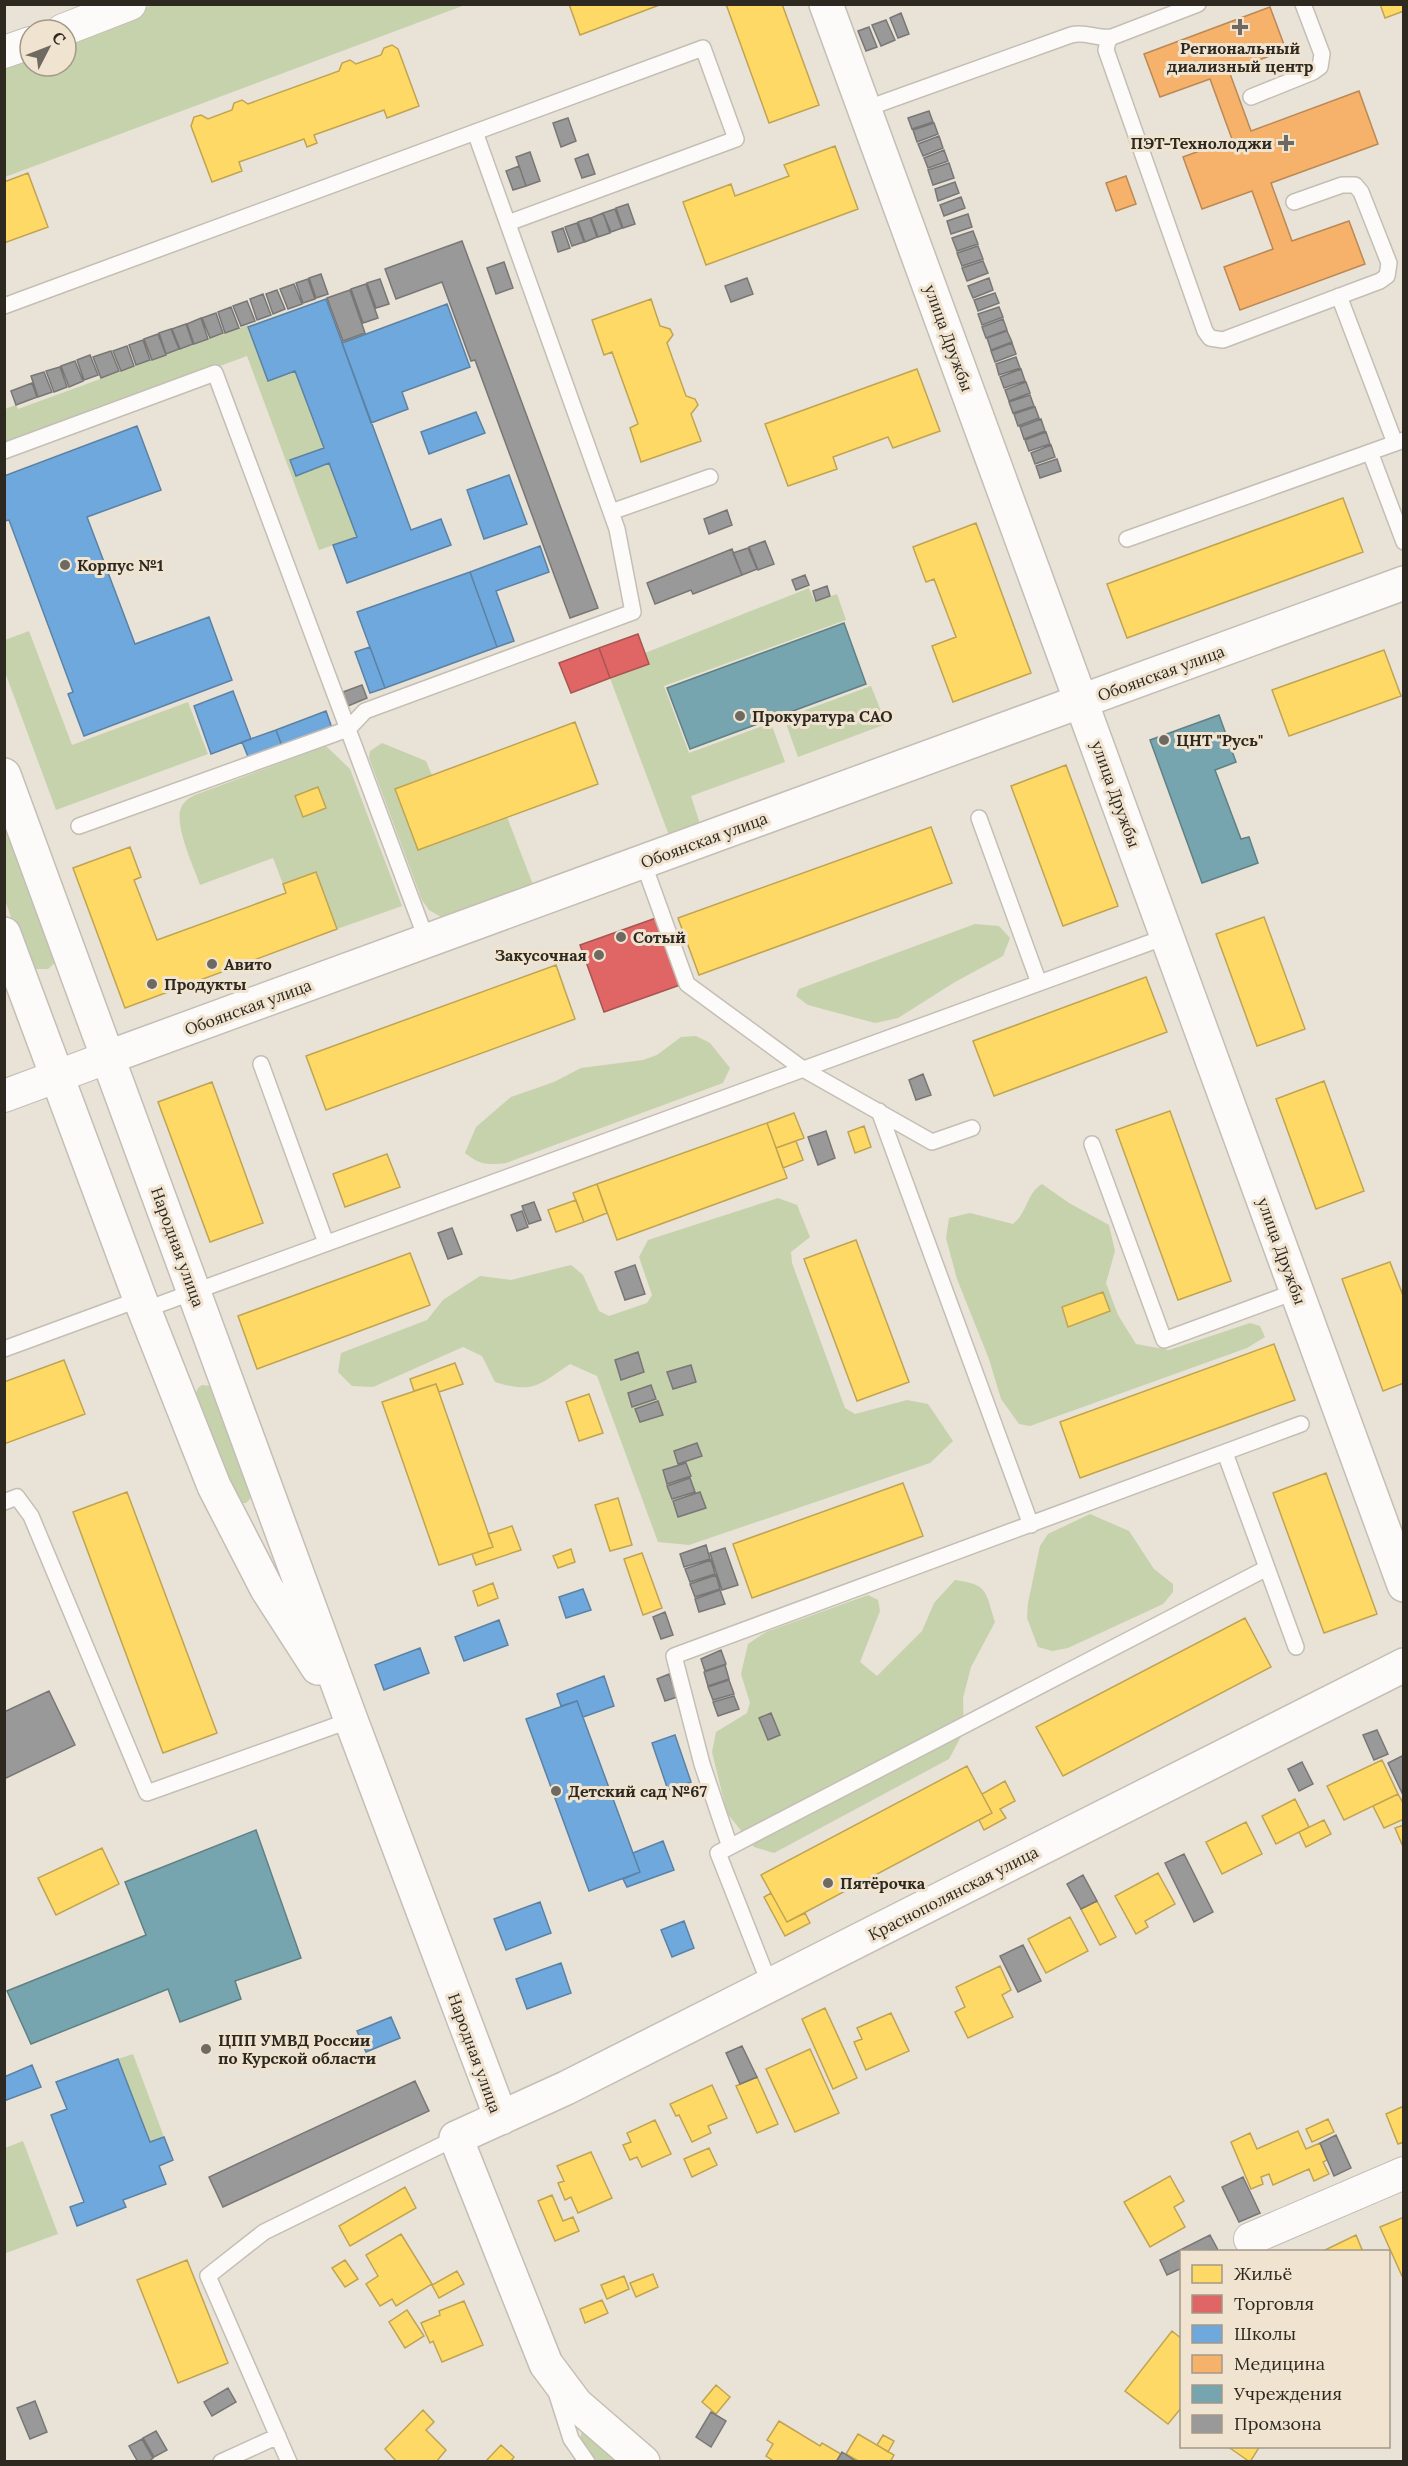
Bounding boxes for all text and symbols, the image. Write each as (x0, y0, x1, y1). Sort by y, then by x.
north arrow (18, 18, 78, 78)
marker: Региональный диализный центр (1231, 18, 1249, 36)
text: С (48, 27, 70, 49)
place label: Региональный диализный центр (1167, 38, 1314, 76)
place label: ПЭТ-Технолоджи (1130, 133, 1272, 153)
marker: ПЭТ-Технолоджи (1277, 134, 1295, 152)
street label: улица Дружбы (920, 282, 978, 394)
place label: Корпус №1 (77, 555, 164, 575)
marker: Корпус №1 (58, 558, 72, 572)
street label: Обоянская улица (1095, 641, 1227, 705)
place label: Прокуратура САО (752, 706, 893, 726)
marker: Прокуратура САО (733, 709, 747, 723)
place label: ЦНТ "Русь" (1176, 730, 1263, 750)
marker: ЦНТ "Русь" (1157, 733, 1171, 747)
street label: улица Дружбы (1087, 738, 1145, 850)
street label: Обоянская улица (638, 808, 770, 872)
place label: Сотый (633, 927, 686, 947)
marker: Сотый (614, 930, 628, 944)
place label: Закусочная (495, 945, 587, 965)
marker: Закусочная (592, 948, 606, 962)
place label: Авито (224, 954, 272, 974)
marker: Авито (205, 957, 219, 971)
place label: Продукты (164, 974, 247, 994)
street label: Обоянская улица (182, 975, 314, 1039)
marker: Продукты (145, 977, 159, 991)
street label: Народная улица (147, 1184, 209, 1310)
street label: улица Дружбы (1253, 1195, 1311, 1307)
place label: Детский сад №67 (568, 1781, 708, 1801)
marker: Детский сад №67 (549, 1784, 563, 1798)
street label: Краснополянская улица (865, 1841, 1041, 1945)
place label: Пятёрочка (840, 1873, 926, 1893)
marker: Пятёрочка (821, 1876, 835, 1890)
street label: Народная улица (444, 1990, 506, 2116)
place label: ЦПП УМВД России по Курской области (218, 2030, 377, 2068)
marker: ЦПП УМВД России по Курской области (199, 2042, 213, 2056)
legend (1180, 2250, 1390, 2448)
text: Жильё (1234, 2262, 1292, 2285)
text: Торговля (1234, 2292, 1314, 2315)
text: Школы (1234, 2322, 1296, 2345)
text: Медицина (1234, 2352, 1325, 2375)
text: Учреждения (1233, 2382, 1342, 2405)
text: Промзона (1234, 2412, 1322, 2435)

